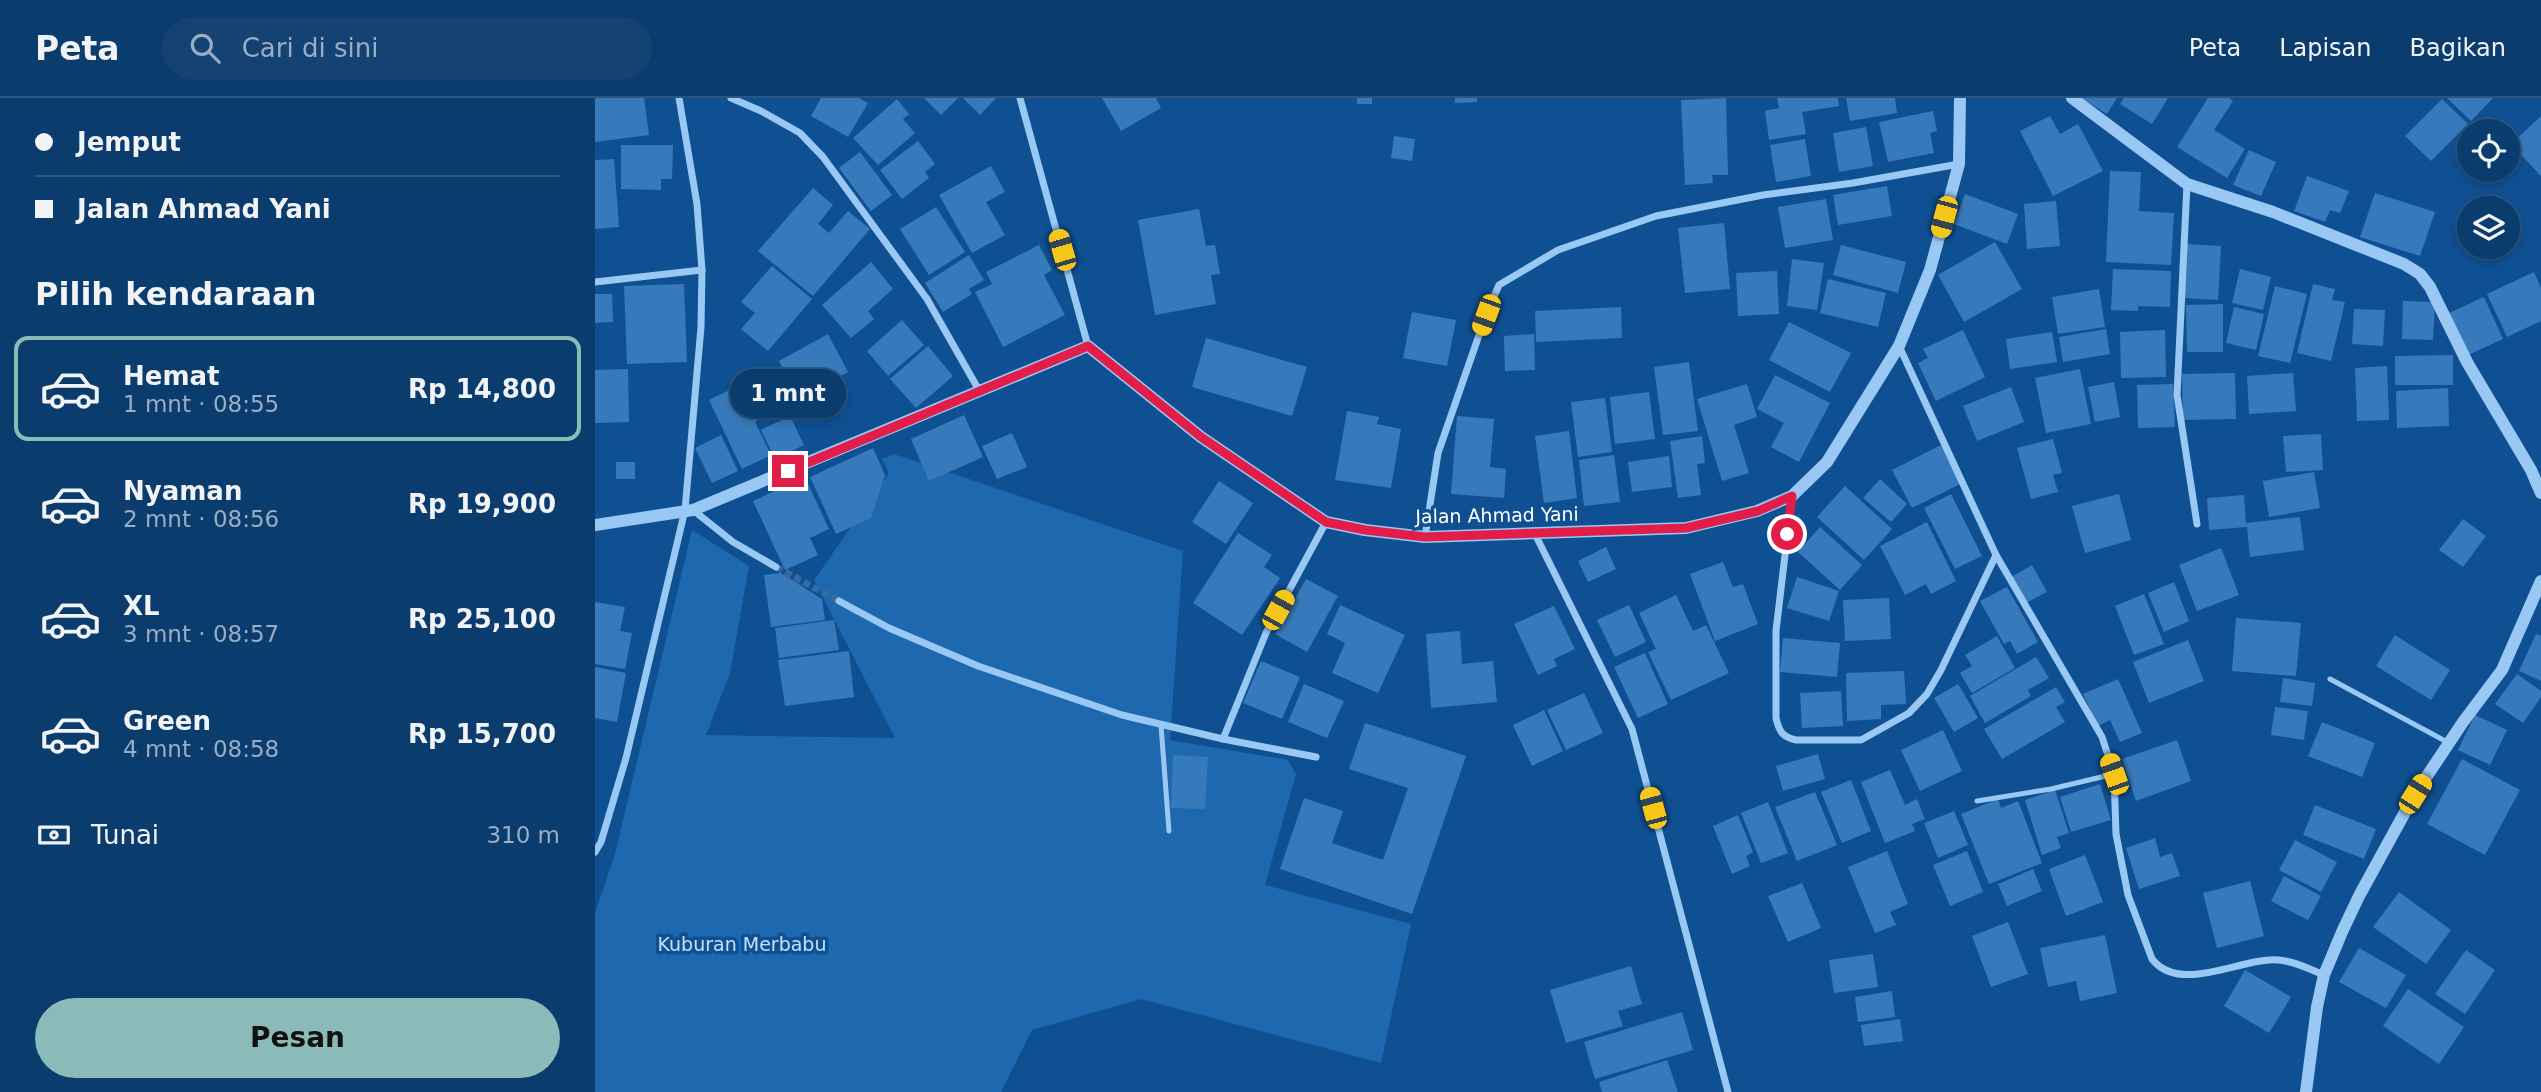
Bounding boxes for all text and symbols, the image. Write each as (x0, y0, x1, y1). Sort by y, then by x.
search box (162, 17, 652, 80)
text: Peta (35, 29, 120, 68)
icon: search (186, 29, 224, 67)
text: Cari di sini (242, 33, 378, 63)
text: Peta (2189, 34, 2241, 62)
text: Lapisan (2279, 34, 2372, 62)
text: Bagikan (2410, 34, 2506, 62)
map controls (2457, 119, 2520, 259)
button: locate (2457, 119, 2520, 182)
text: Jemput (77, 127, 181, 157)
text: Jalan Ahmad Yani (77, 194, 331, 224)
car (1929, 194, 1960, 240)
button: layers (2457, 196, 2520, 259)
car (1047, 227, 1078, 273)
text: Pilih kendaraan (35, 275, 316, 313)
car (1469, 292, 1504, 338)
icon: car (39, 357, 102, 420)
text: Hemat (123, 361, 219, 391)
callout: 1 mnt (730, 370, 846, 418)
text: Rp 14,800 (408, 374, 556, 404)
text: 1 mnt (750, 380, 826, 406)
text: 1 mnt · 08:55 (123, 391, 279, 417)
route end (772, 455, 804, 487)
icon: car (39, 472, 102, 535)
text: Nyaman (123, 476, 242, 506)
text: Rp 19,900 (408, 489, 556, 519)
street label: Jalan Ahmad Yani (1414, 503, 1579, 527)
text: 2 mnt · 08:56 (123, 506, 279, 532)
route start (1771, 518, 1803, 550)
icon: car (39, 587, 102, 650)
car (1259, 587, 1298, 633)
text: XL (123, 591, 160, 621)
text: Rp 25,100 (408, 604, 556, 634)
text: 3 mnt · 08:57 (123, 621, 279, 647)
icon: car (39, 702, 102, 765)
text: Green (123, 706, 211, 736)
text: Rp 15,700 (408, 719, 556, 749)
text: 4 mnt · 08:58 (123, 736, 279, 762)
car (2098, 751, 2131, 797)
car (2395, 771, 2436, 817)
car (1638, 785, 1669, 831)
icon: cash (35, 816, 73, 854)
text: Tunai (91, 820, 159, 850)
text: 310 m (486, 822, 560, 848)
park label: Kuburan Merbabu (658, 933, 826, 955)
button: Pesan (35, 998, 560, 1078)

